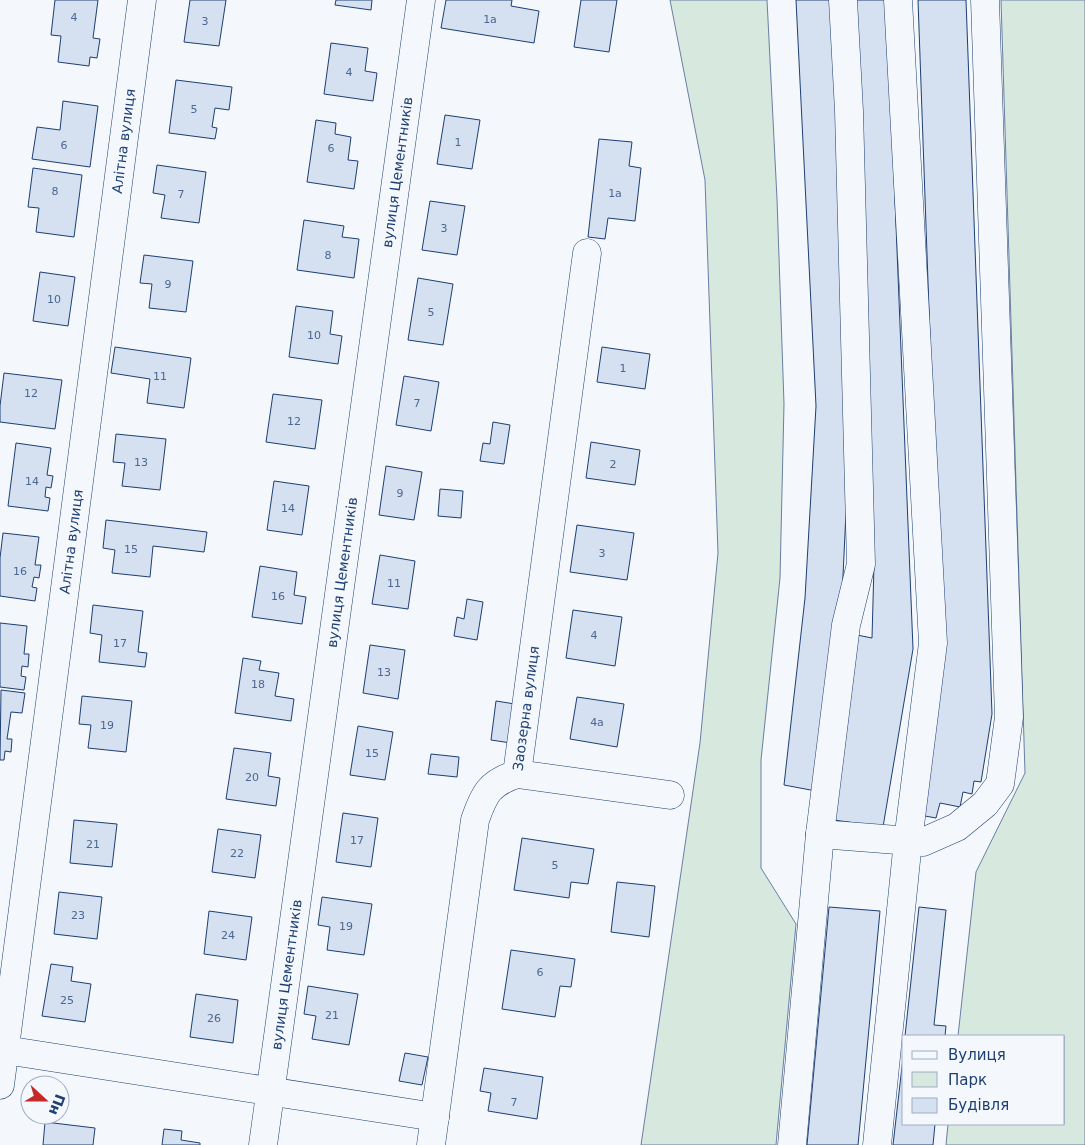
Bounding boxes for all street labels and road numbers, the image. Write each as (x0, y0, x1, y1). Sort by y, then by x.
street label: Алітна вулиця (109, 88, 138, 194)
street label: вулиця Цементників (379, 96, 416, 249)
street label: Алітна вулиця (56, 488, 86, 595)
street label: вулиця Цементників (324, 496, 360, 649)
street label: Заозерна вулиця (510, 645, 542, 772)
street label: вулиця Цементників (268, 898, 305, 1051)

